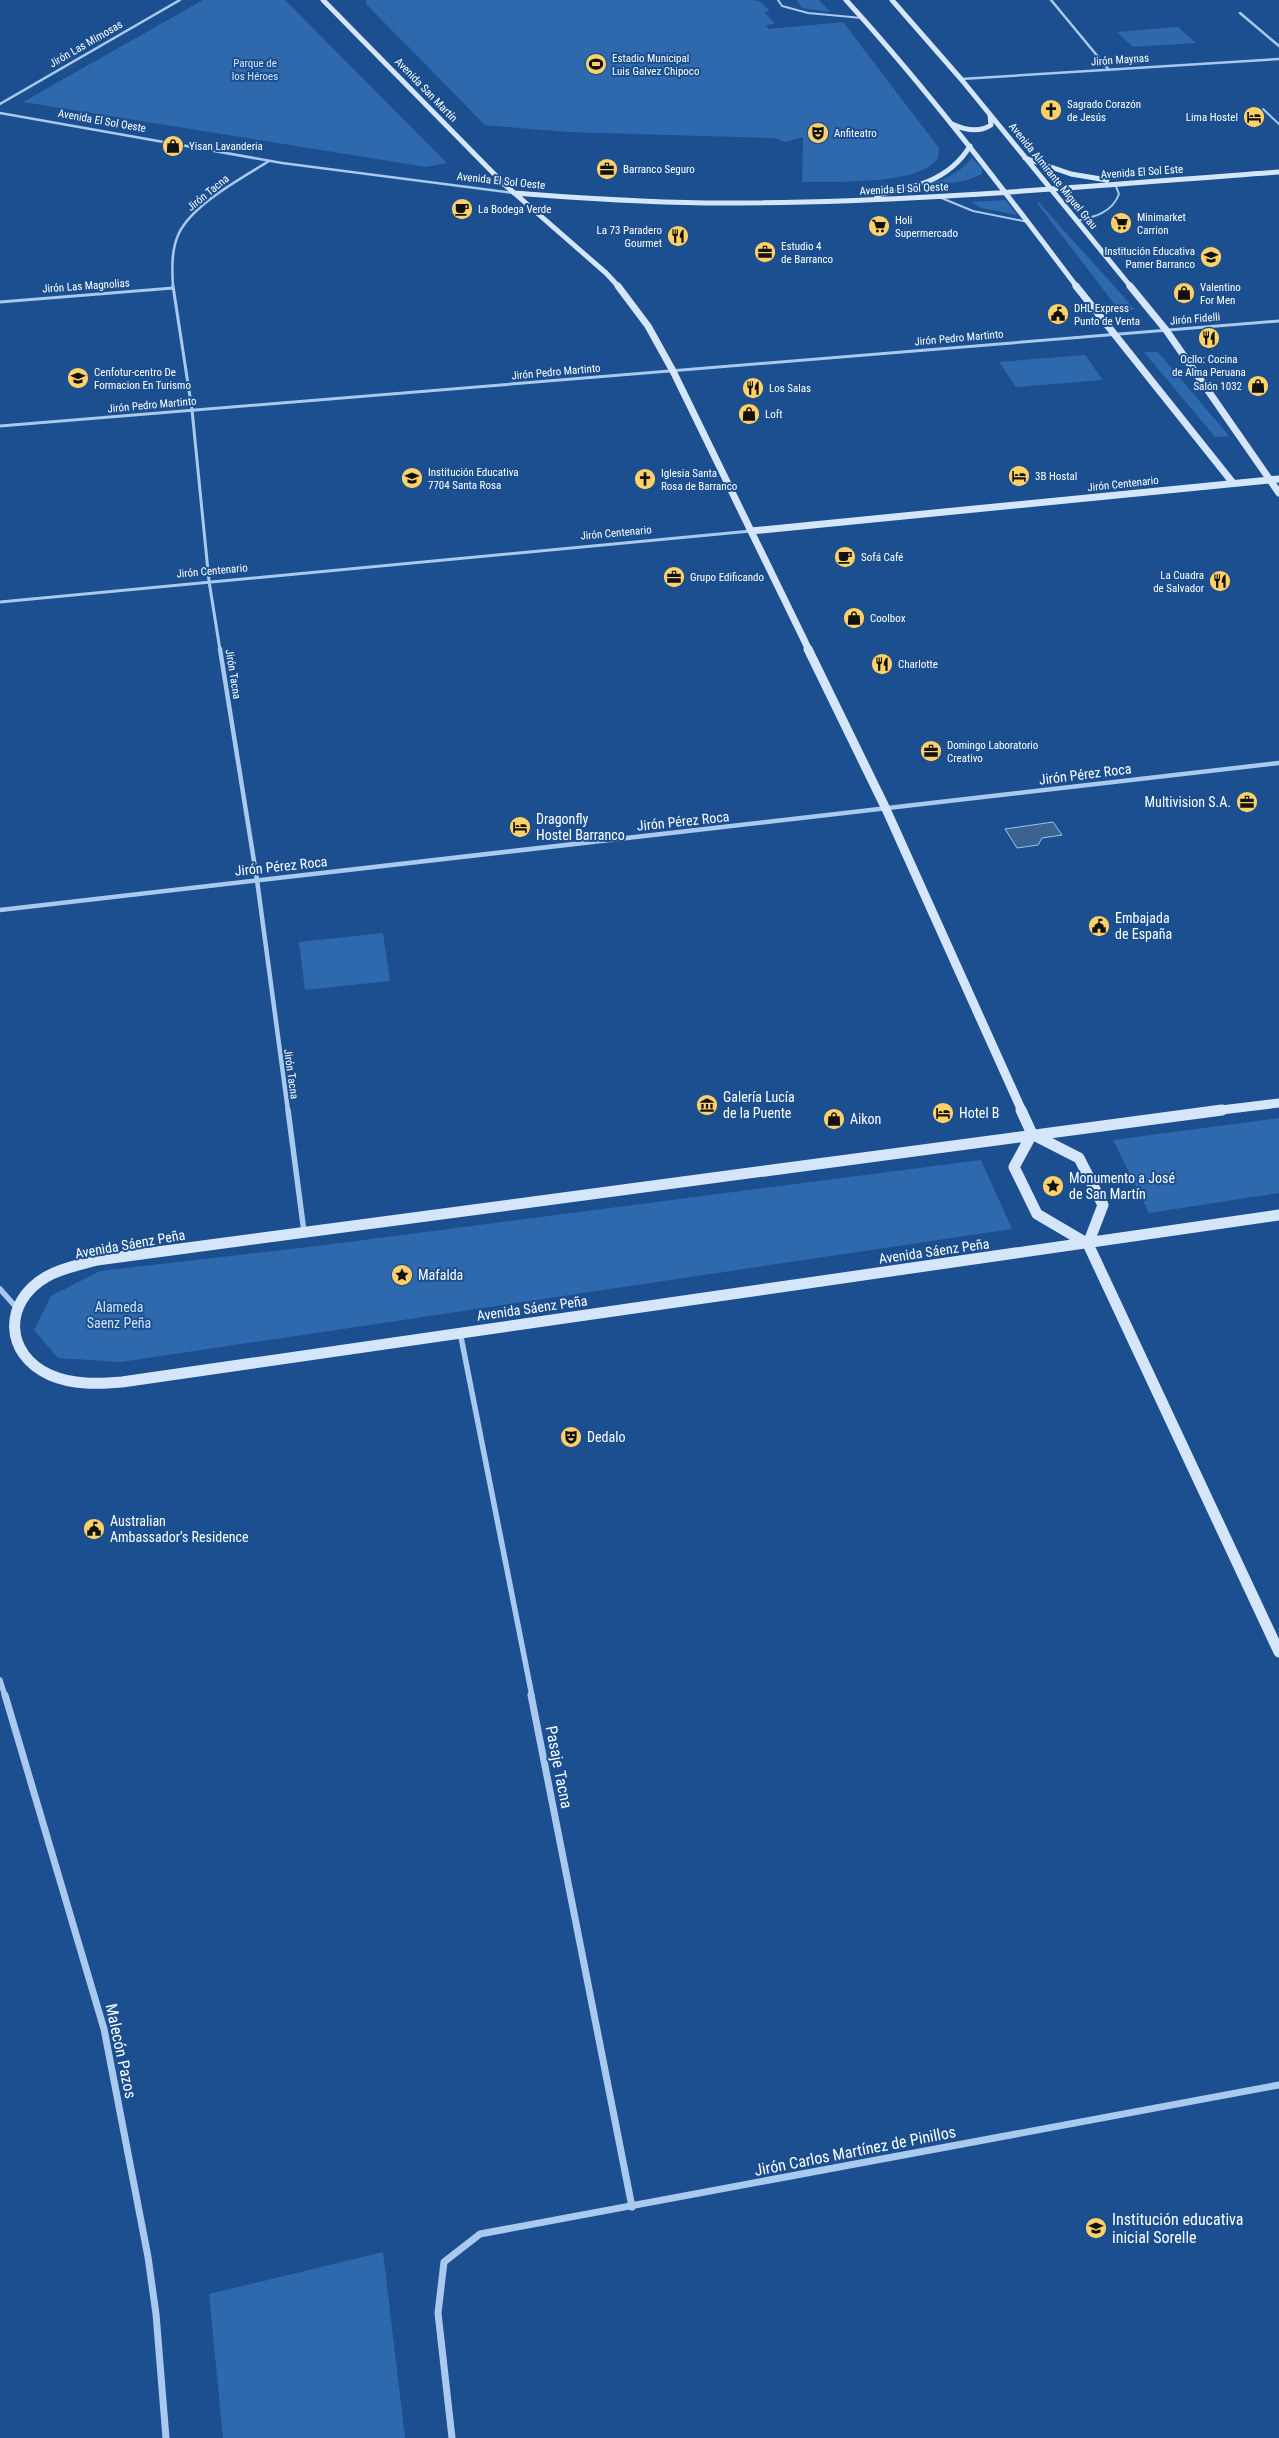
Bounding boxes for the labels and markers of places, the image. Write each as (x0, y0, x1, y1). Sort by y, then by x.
sports icon: Estadio Municipal Luis Galvez Chipoco (584, 52, 608, 76)
place label: Estadio Municipal Luis Galvez Chipoco (612, 52, 700, 78)
church icon: Sagrado Corazón de Jesús (1039, 98, 1063, 122)
place label: Sagrado Corazón de Jesús (1067, 98, 1141, 124)
hotel icon: Lima Hostel (1242, 105, 1266, 129)
place label: Lima Hostel (1186, 111, 1238, 124)
theatre icon: Anfiteatro (806, 121, 830, 145)
place label: Anfiteatro (834, 127, 877, 140)
shop icon: Yisan Lavanderia (161, 134, 185, 158)
place label: Yisan Lavanderia (189, 140, 263, 153)
office icon: Barranco Seguro (595, 157, 619, 181)
place label: Barranco Seguro (623, 163, 695, 176)
cafe icon: La Bodega Verde (450, 197, 474, 221)
place label: La Bodega Verde (478, 203, 551, 216)
supermarket icon: Minimarket Carrion (1109, 211, 1133, 235)
place label: Minimarket Carrion (1137, 211, 1186, 237)
supermarket icon: Holi Supermercado (867, 214, 891, 238)
place label: Holi Supermercado (895, 214, 958, 240)
place label: La 73 Paradero Gourmet (596, 224, 662, 250)
restaurant icon: La 73 Paradero Gourmet (666, 224, 690, 248)
office icon: Estudio 4 de Barranco (753, 240, 777, 264)
place label: Estudio 4 de Barranco (781, 240, 834, 266)
place label: Institución Educativa Pamer Barranco (1104, 245, 1195, 271)
school or university icon: Institución Educativa Pamer Barranco (1199, 245, 1223, 269)
shop icon: Valentino For Men (1172, 281, 1196, 305)
place label: Valentino For Men (1200, 281, 1241, 307)
public building icon: DHL Express Punto de Venta (1046, 302, 1070, 326)
place label: DHL Express Punto de Venta (1074, 302, 1140, 328)
restaurant icon: Ocllo: Cocina de Alma Peruana (1197, 326, 1221, 350)
place label: Ocllo: Cocina de Alma Peruana (1172, 353, 1246, 379)
school or university icon: Cenfotur-centro De Formacion En Turismo (66, 366, 90, 390)
place label: Cenfotur-centro De Formacion En Turismo (94, 366, 191, 392)
shop icon: Salón 1032 (1246, 374, 1270, 398)
restaurant icon: Los Salas (741, 376, 765, 400)
place label: Salón 1032 (1193, 380, 1242, 393)
place label: Los Salas (769, 382, 811, 395)
shop icon: Loft (737, 402, 761, 426)
place label: Loft (765, 408, 783, 421)
hotel icon: 3B Hostal (1007, 464, 1031, 488)
school or university icon: Institución Educativa 7704 Santa Rosa (400, 466, 424, 490)
place label: Institución Educativa 7704 Santa Rosa (428, 466, 519, 492)
church icon: Iglesia Santa Rosa de Barranco (633, 467, 657, 491)
place label: Iglesia Santa Rosa de Barranco (661, 467, 738, 493)
place label: 3B Hostal (1035, 470, 1077, 483)
cafe icon: Sofá Café (833, 545, 857, 569)
place label: Sofá Café (861, 551, 904, 564)
office icon: Grupo Edificando (662, 565, 686, 589)
place label: La Cuadra de Salvador (1153, 569, 1205, 595)
restaurant icon: La Cuadra de Salvador (1208, 569, 1232, 593)
place label: Grupo Edificando (690, 571, 765, 584)
shop icon: Coolbox (842, 606, 866, 630)
place label: Coolbox (870, 612, 906, 625)
restaurant icon: Charlotte (870, 652, 894, 676)
place label: Charlotte (898, 658, 938, 671)
office icon: Domingo Laboratorio Creativo (919, 739, 943, 763)
place label: Domingo Laboratorio Creativo (947, 739, 1039, 765)
office icon: Multivision S.A. (1235, 790, 1259, 814)
place label: Multivision S.A. (1145, 794, 1231, 810)
place label: Dragonfly Hostel Barranco (536, 811, 625, 843)
hotel icon: Dragonfly Hostel Barranco (508, 815, 532, 839)
place label: Embajada de España (1115, 910, 1172, 942)
public building icon: Embajada de España (1087, 914, 1111, 938)
place label: Galería Lucía de la Puente (723, 1089, 795, 1121)
museum icon: Galería Lucía de la Puente (695, 1093, 719, 1117)
hotel icon: Hotel B (931, 1101, 955, 1125)
place label: Hotel B (959, 1105, 999, 1121)
shop icon: Aikon (822, 1107, 846, 1131)
place label: Aikon (850, 1111, 881, 1127)
place label: Monumento a José de San Martín (1069, 1170, 1175, 1202)
place icon: Monumento a José de San Martín (1041, 1174, 1065, 1198)
place icon: Mafalda (390, 1263, 414, 1287)
place label: Mafalda (418, 1267, 463, 1283)
theatre icon: Dedalo (559, 1425, 583, 1449)
place label: Dedalo (587, 1429, 625, 1445)
place label: Australian Ambassador’s Residence (110, 1513, 249, 1545)
public building icon: Australian Ambassador’s Residence (82, 1517, 106, 1541)
place label: Institución educativa inicial Sorelle (1112, 2210, 1243, 2247)
school or university icon: Institución educativa inicial Sorelle (1084, 2216, 1108, 2240)

